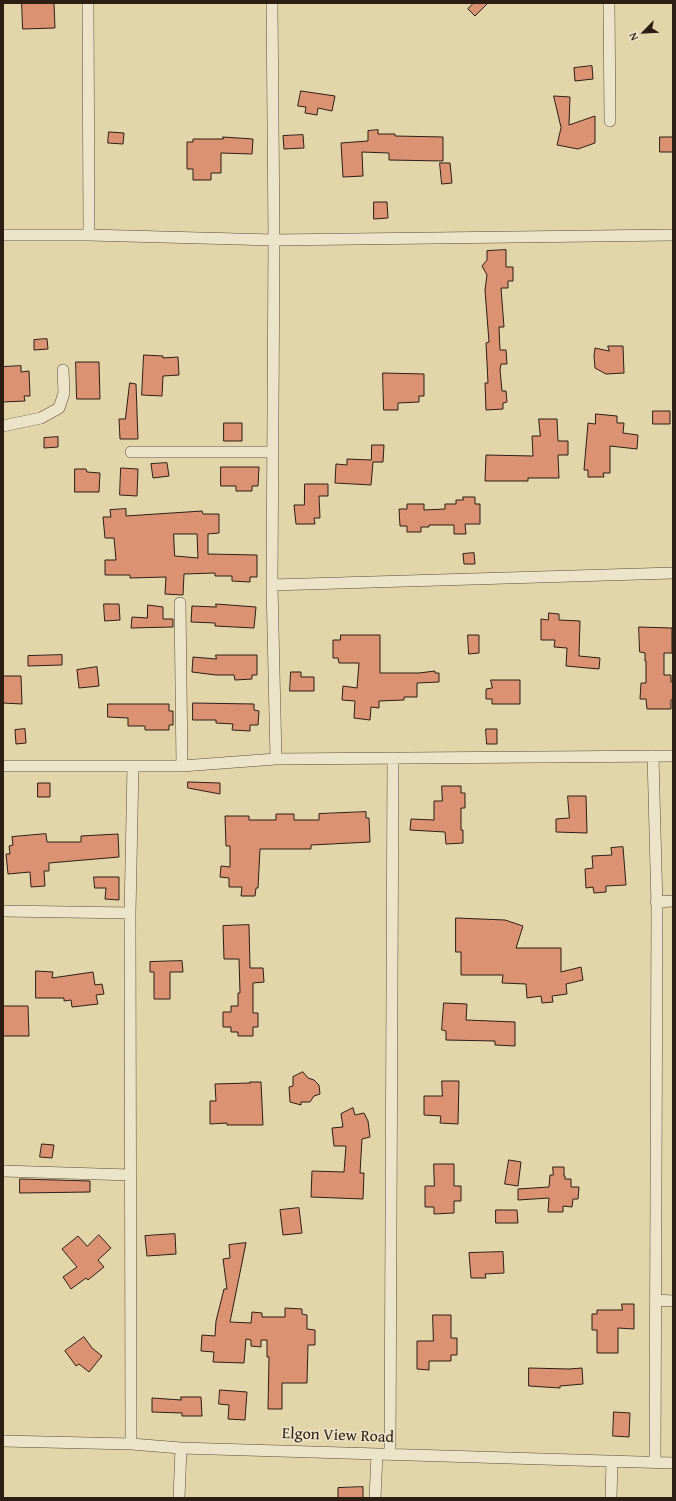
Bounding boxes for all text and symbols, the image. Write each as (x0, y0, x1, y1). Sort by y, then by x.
north arrow (624, 12, 664, 52)
text: N (624, 30, 642, 44)
street label: Elgon View Road (282, 1424, 394, 1448)

